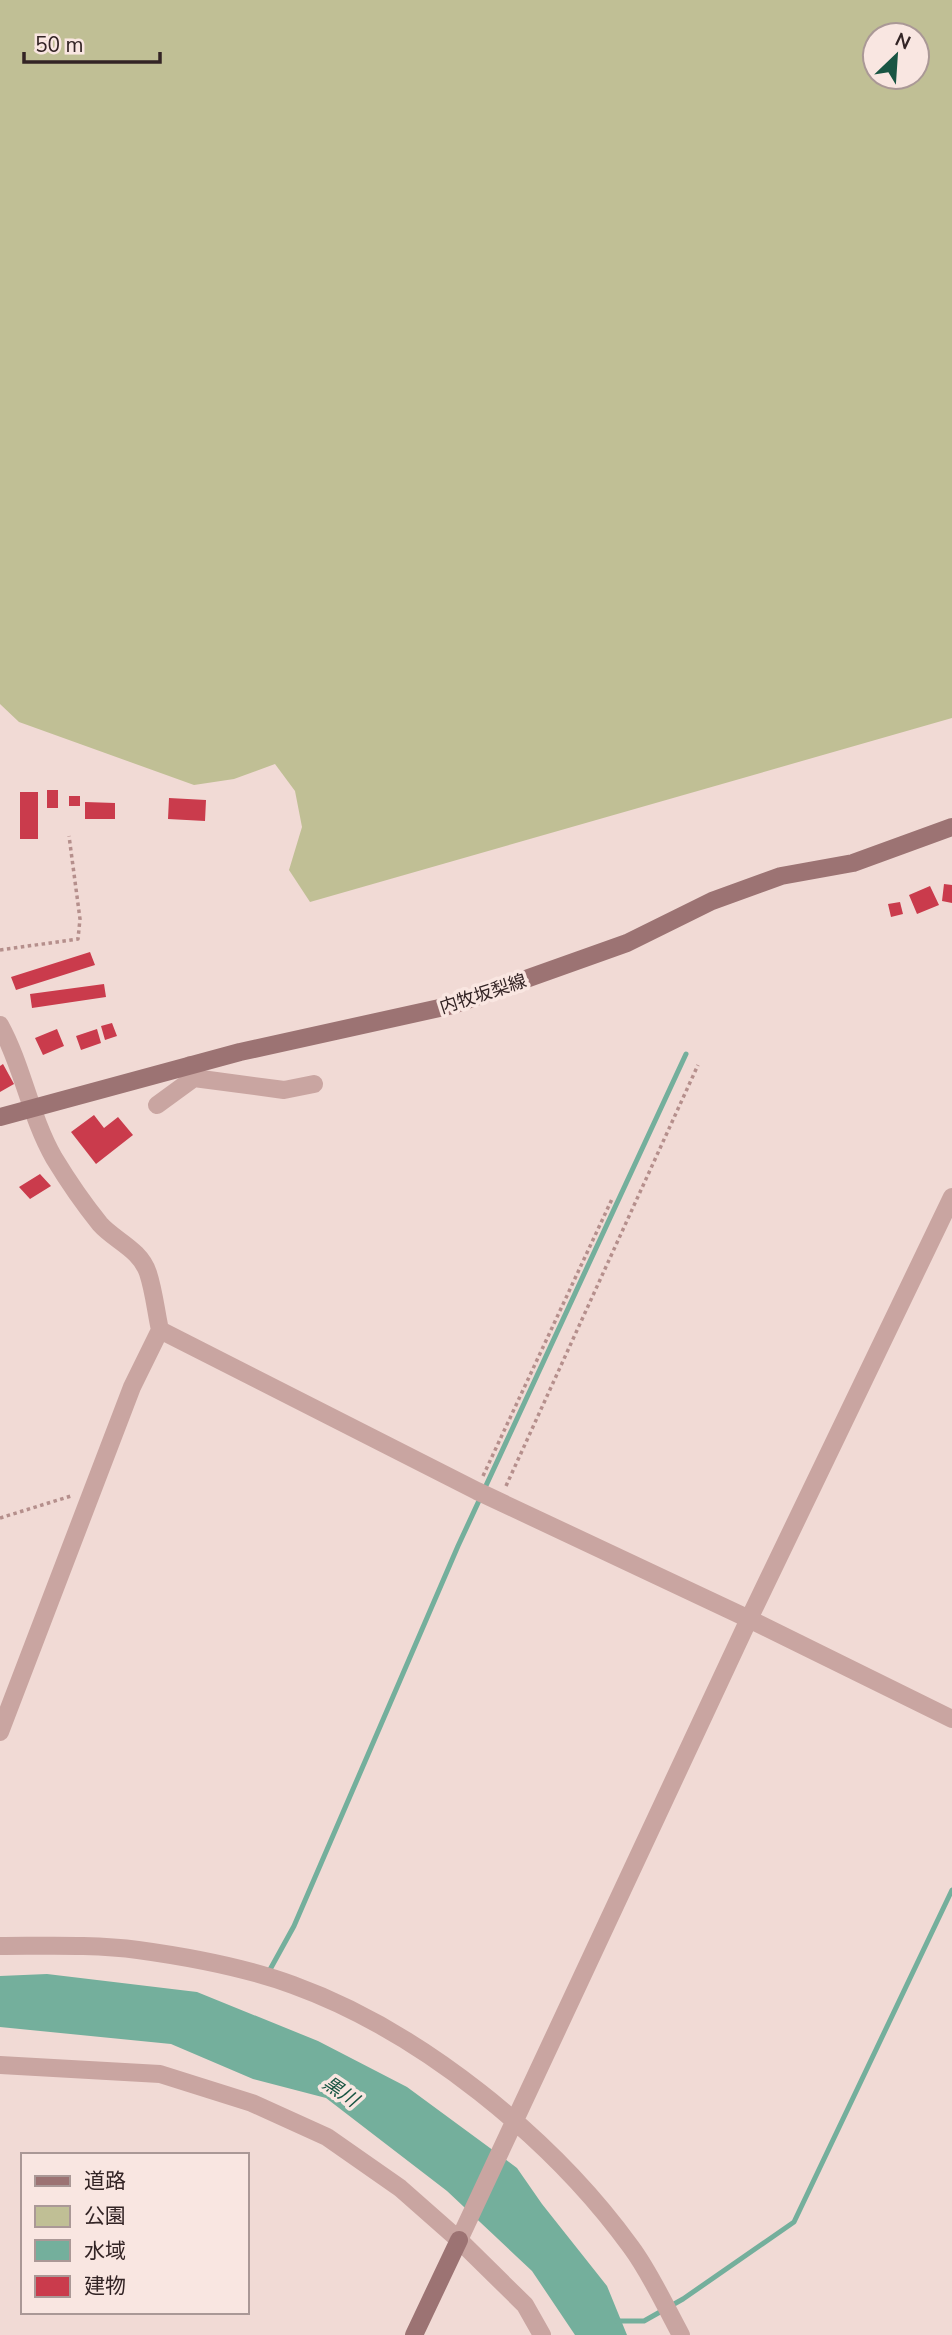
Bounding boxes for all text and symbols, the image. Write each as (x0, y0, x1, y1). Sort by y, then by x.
scale bar (24, 21, 161, 65)
north arrow (861, 21, 931, 91)
text: N (891, 27, 915, 56)
text: 50 m (35, 31, 84, 59)
street label: 内牧坂梨線 (436, 969, 530, 1019)
water label: 黒川 (317, 2070, 365, 2114)
legend (21, 2153, 248, 2314)
text: 道路 (84, 2167, 126, 2195)
text: 公園 (84, 2202, 126, 2230)
text: 水域 (84, 2237, 126, 2265)
text: 建物 (84, 2272, 126, 2300)

